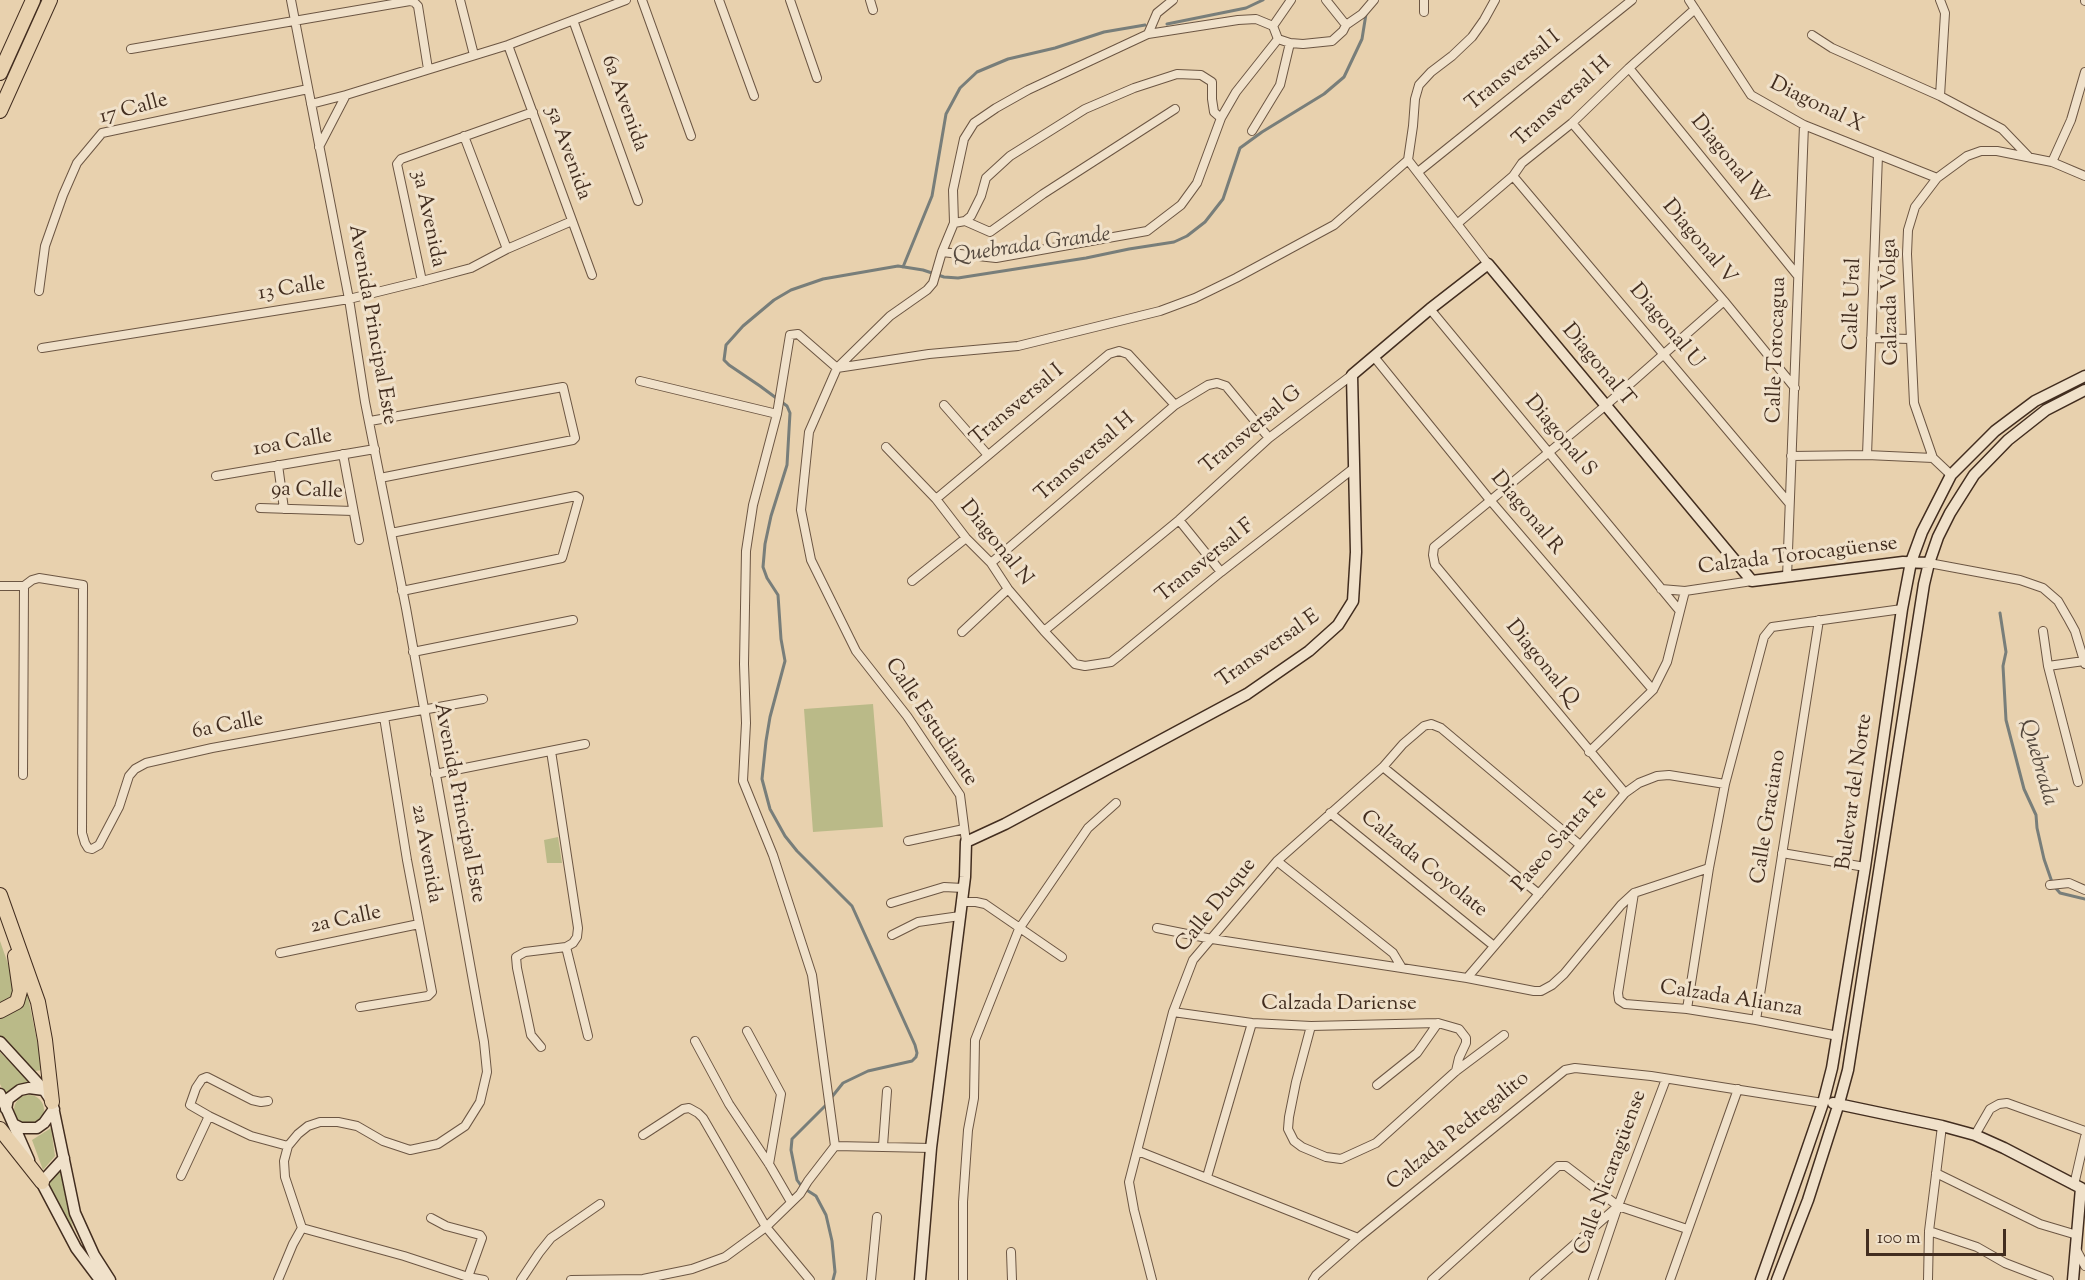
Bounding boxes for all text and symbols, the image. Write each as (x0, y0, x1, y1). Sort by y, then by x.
street label: Transversal I (1462, 26, 1566, 118)
street label: 6a Avenida (594, 52, 652, 156)
street label: Transversal H (1508, 52, 1618, 154)
street label: Diagonal X (1765, 72, 1867, 140)
street label: 17 Calle (97, 89, 171, 131)
street label: 5a Avenida (539, 104, 595, 204)
street label: Diagonal W (1684, 111, 1772, 211)
street label: 3a Avenida (404, 168, 450, 270)
street label: Diagonal V (1655, 195, 1741, 291)
street label: Avenida Principal Este (341, 223, 401, 427)
water label: Quebrada Grande (952, 223, 1112, 271)
street label: Calzada Volga (1878, 238, 1906, 366)
street label: Calle Ural (1840, 257, 1868, 351)
street label: 13 Calle (257, 272, 327, 308)
street label: Calle Torocagua (1763, 276, 1793, 424)
street label: Diagonal U (1622, 279, 1708, 375)
street label: Diagonal T (1555, 319, 1639, 413)
street label: Transversal I (966, 360, 1070, 452)
street label: Transversal G (1196, 381, 1308, 481)
street label: Diagonal S (1518, 391, 1600, 483)
street label: Transversal H (1031, 408, 1141, 508)
street label: 10a Calle (252, 425, 334, 463)
street label: Diagonal R (1484, 467, 1568, 561)
street label: 9a Calle (271, 478, 343, 506)
street label: Diagonal N (953, 496, 1037, 592)
street label: Transversal F (1152, 515, 1260, 609)
street label: Calzada Torocagüense (1697, 532, 1899, 582)
street label: Transversal E (1213, 605, 1325, 695)
street label: Diagonal Q (1499, 616, 1583, 712)
street label: Calle Estudiante (878, 654, 982, 792)
street label: Avenida Principal Este (426, 701, 490, 905)
street label: 6a Calle (190, 708, 266, 746)
street label: Bulevar del Norte (1833, 712, 1879, 872)
water label: Quebrada (2012, 717, 2062, 809)
street label: Calle Graciano (1747, 748, 1793, 886)
street label: Paseo Santa Fe (1508, 782, 1614, 898)
street label: 2a Avenida (404, 803, 446, 905)
street label: Calzada Coyolate (1354, 806, 1492, 924)
street label: Calle Duque (1171, 854, 1263, 958)
street label: 2a Calle (308, 901, 384, 941)
street label: Calzada Alianza (1658, 976, 1804, 1024)
street label: Calzada Dariense (1261, 992, 1417, 1018)
street label: Calzada Pedregalito (1383, 1067, 1535, 1197)
street label: Calle Nicaragüense (1571, 1087, 1653, 1259)
scale bar (1869, 1217, 2008, 1255)
text: 100 m (1877, 1226, 1921, 1252)

